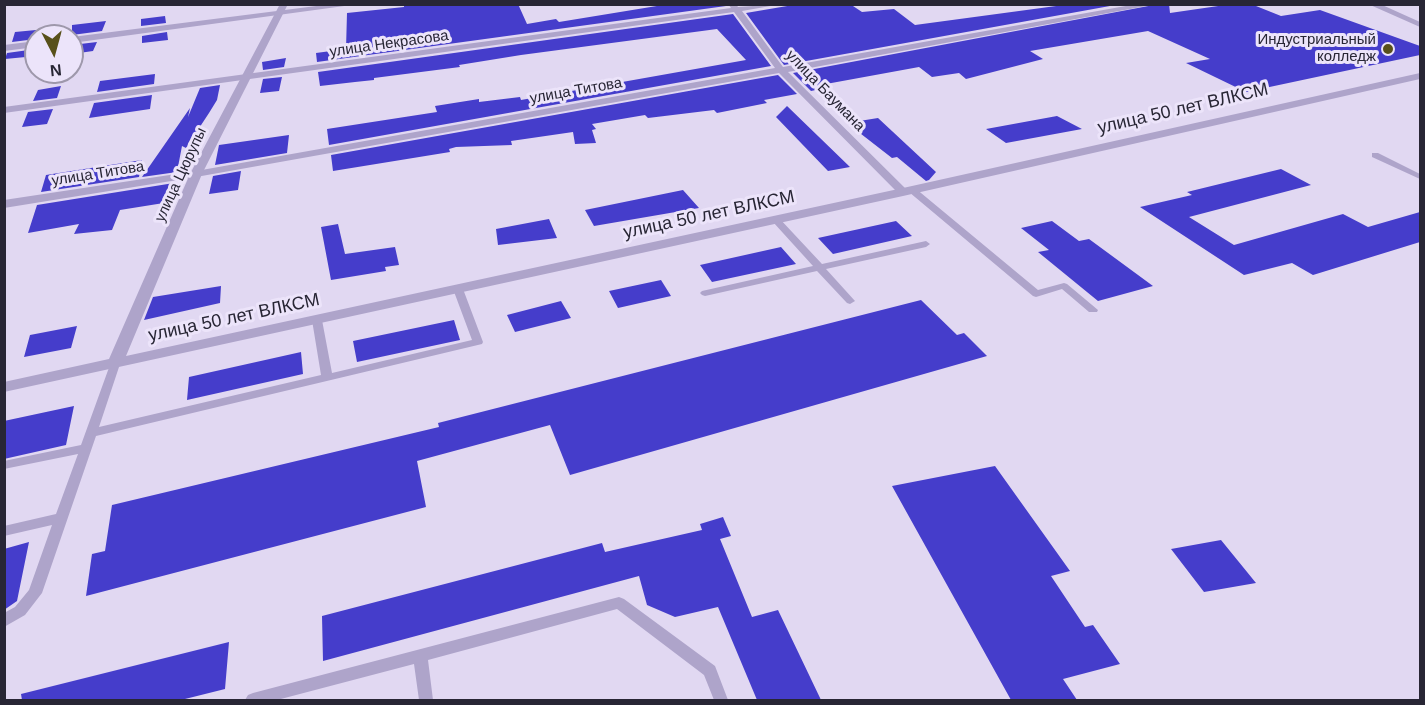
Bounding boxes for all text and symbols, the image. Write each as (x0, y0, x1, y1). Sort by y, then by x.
north arrow (24, 24, 84, 84)
street label: улица Некрасова (328, 27, 450, 61)
place label: Индустриальный колледж (1257, 31, 1376, 66)
marker: Индустриальный колледж (1381, 42, 1395, 56)
street label: улица Баумана (782, 47, 868, 135)
text: N (49, 61, 62, 79)
street label: улица Титова (528, 74, 624, 108)
street label: улица 50 лет ВЛКСМ (1096, 79, 1270, 139)
street label: улица Цюрупы (151, 125, 211, 225)
street label: улица Титова (50, 158, 146, 190)
street label: улица 50 лет ВЛКСМ (621, 186, 797, 244)
street label: улица 50 лет ВЛКСМ (146, 289, 322, 347)

